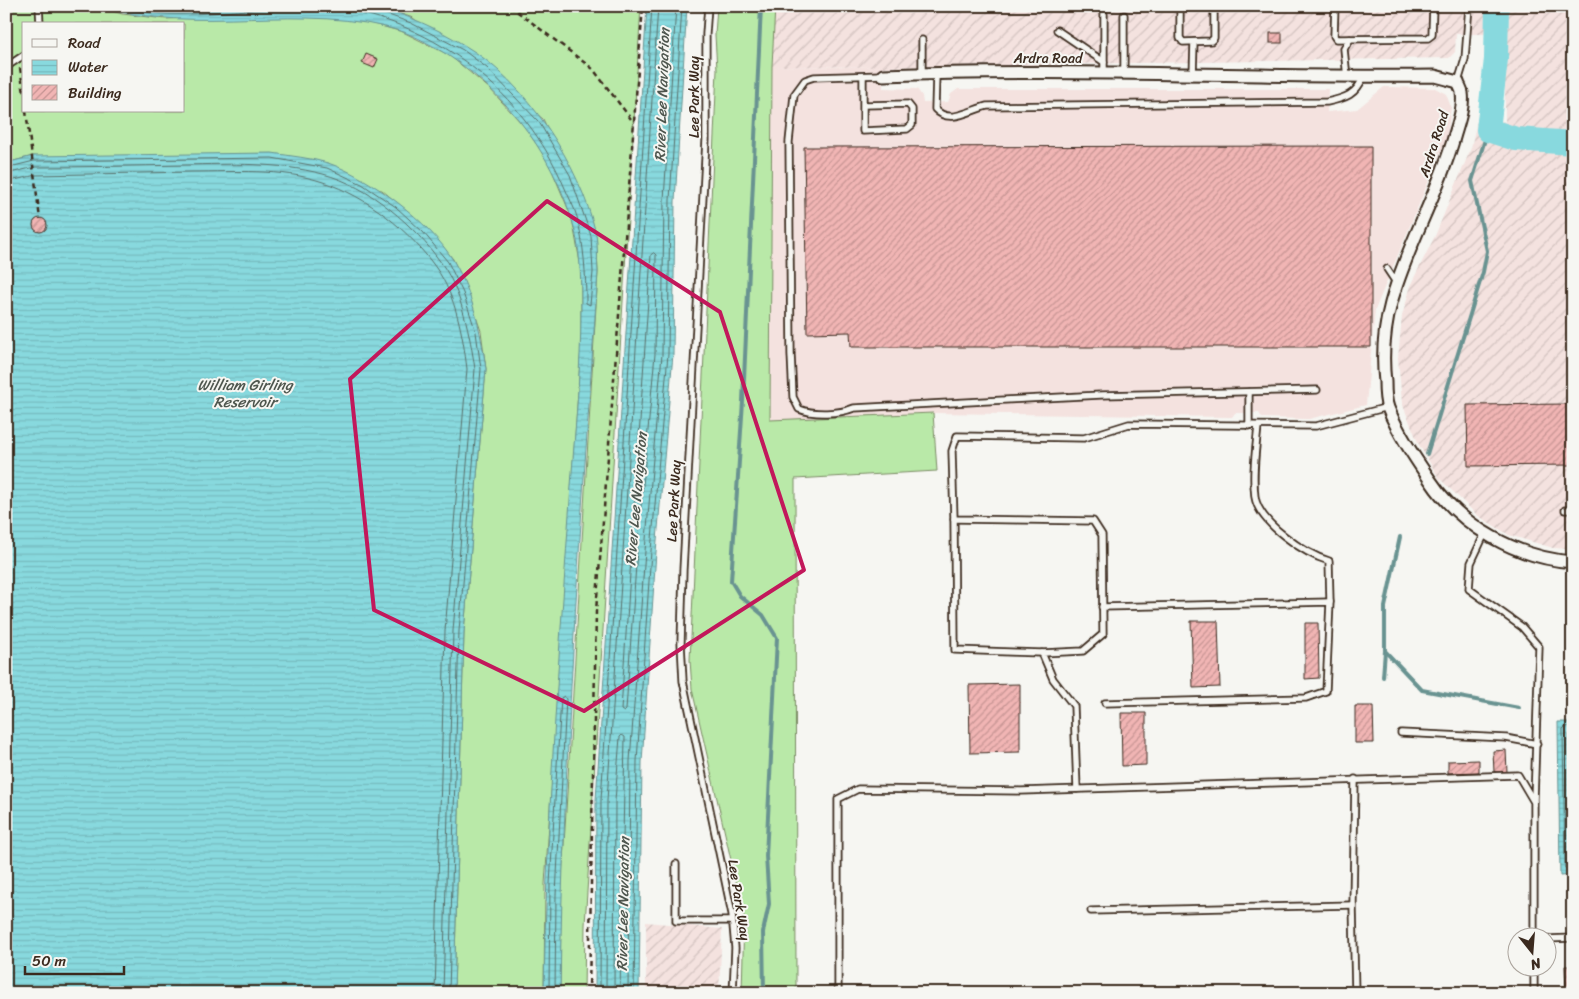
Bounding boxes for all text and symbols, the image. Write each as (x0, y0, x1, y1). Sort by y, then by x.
legend (22, 22, 185, 112)
water label: River Lee Navigation (647, 26, 677, 162)
text: Road (68, 30, 101, 56)
street label: Ardra Road (1013, 46, 1084, 71)
text: Water (68, 54, 108, 80)
street label: Lee Park Way (682, 55, 707, 138)
text: Building (68, 80, 122, 106)
street label: Ardra Road (1411, 106, 1457, 181)
water label: William Girling Reservoir (197, 372, 294, 415)
water label: River Lee Navigation (617, 429, 655, 567)
street label: Lee Park Way (659, 459, 689, 543)
water label: River Lee Navigation (609, 835, 637, 971)
street label: Lee Park Way (720, 858, 758, 943)
north arrow (1506, 926, 1556, 976)
scale bar (25, 944, 124, 976)
text: 50 m (32, 948, 67, 974)
text: N (1527, 950, 1545, 977)

